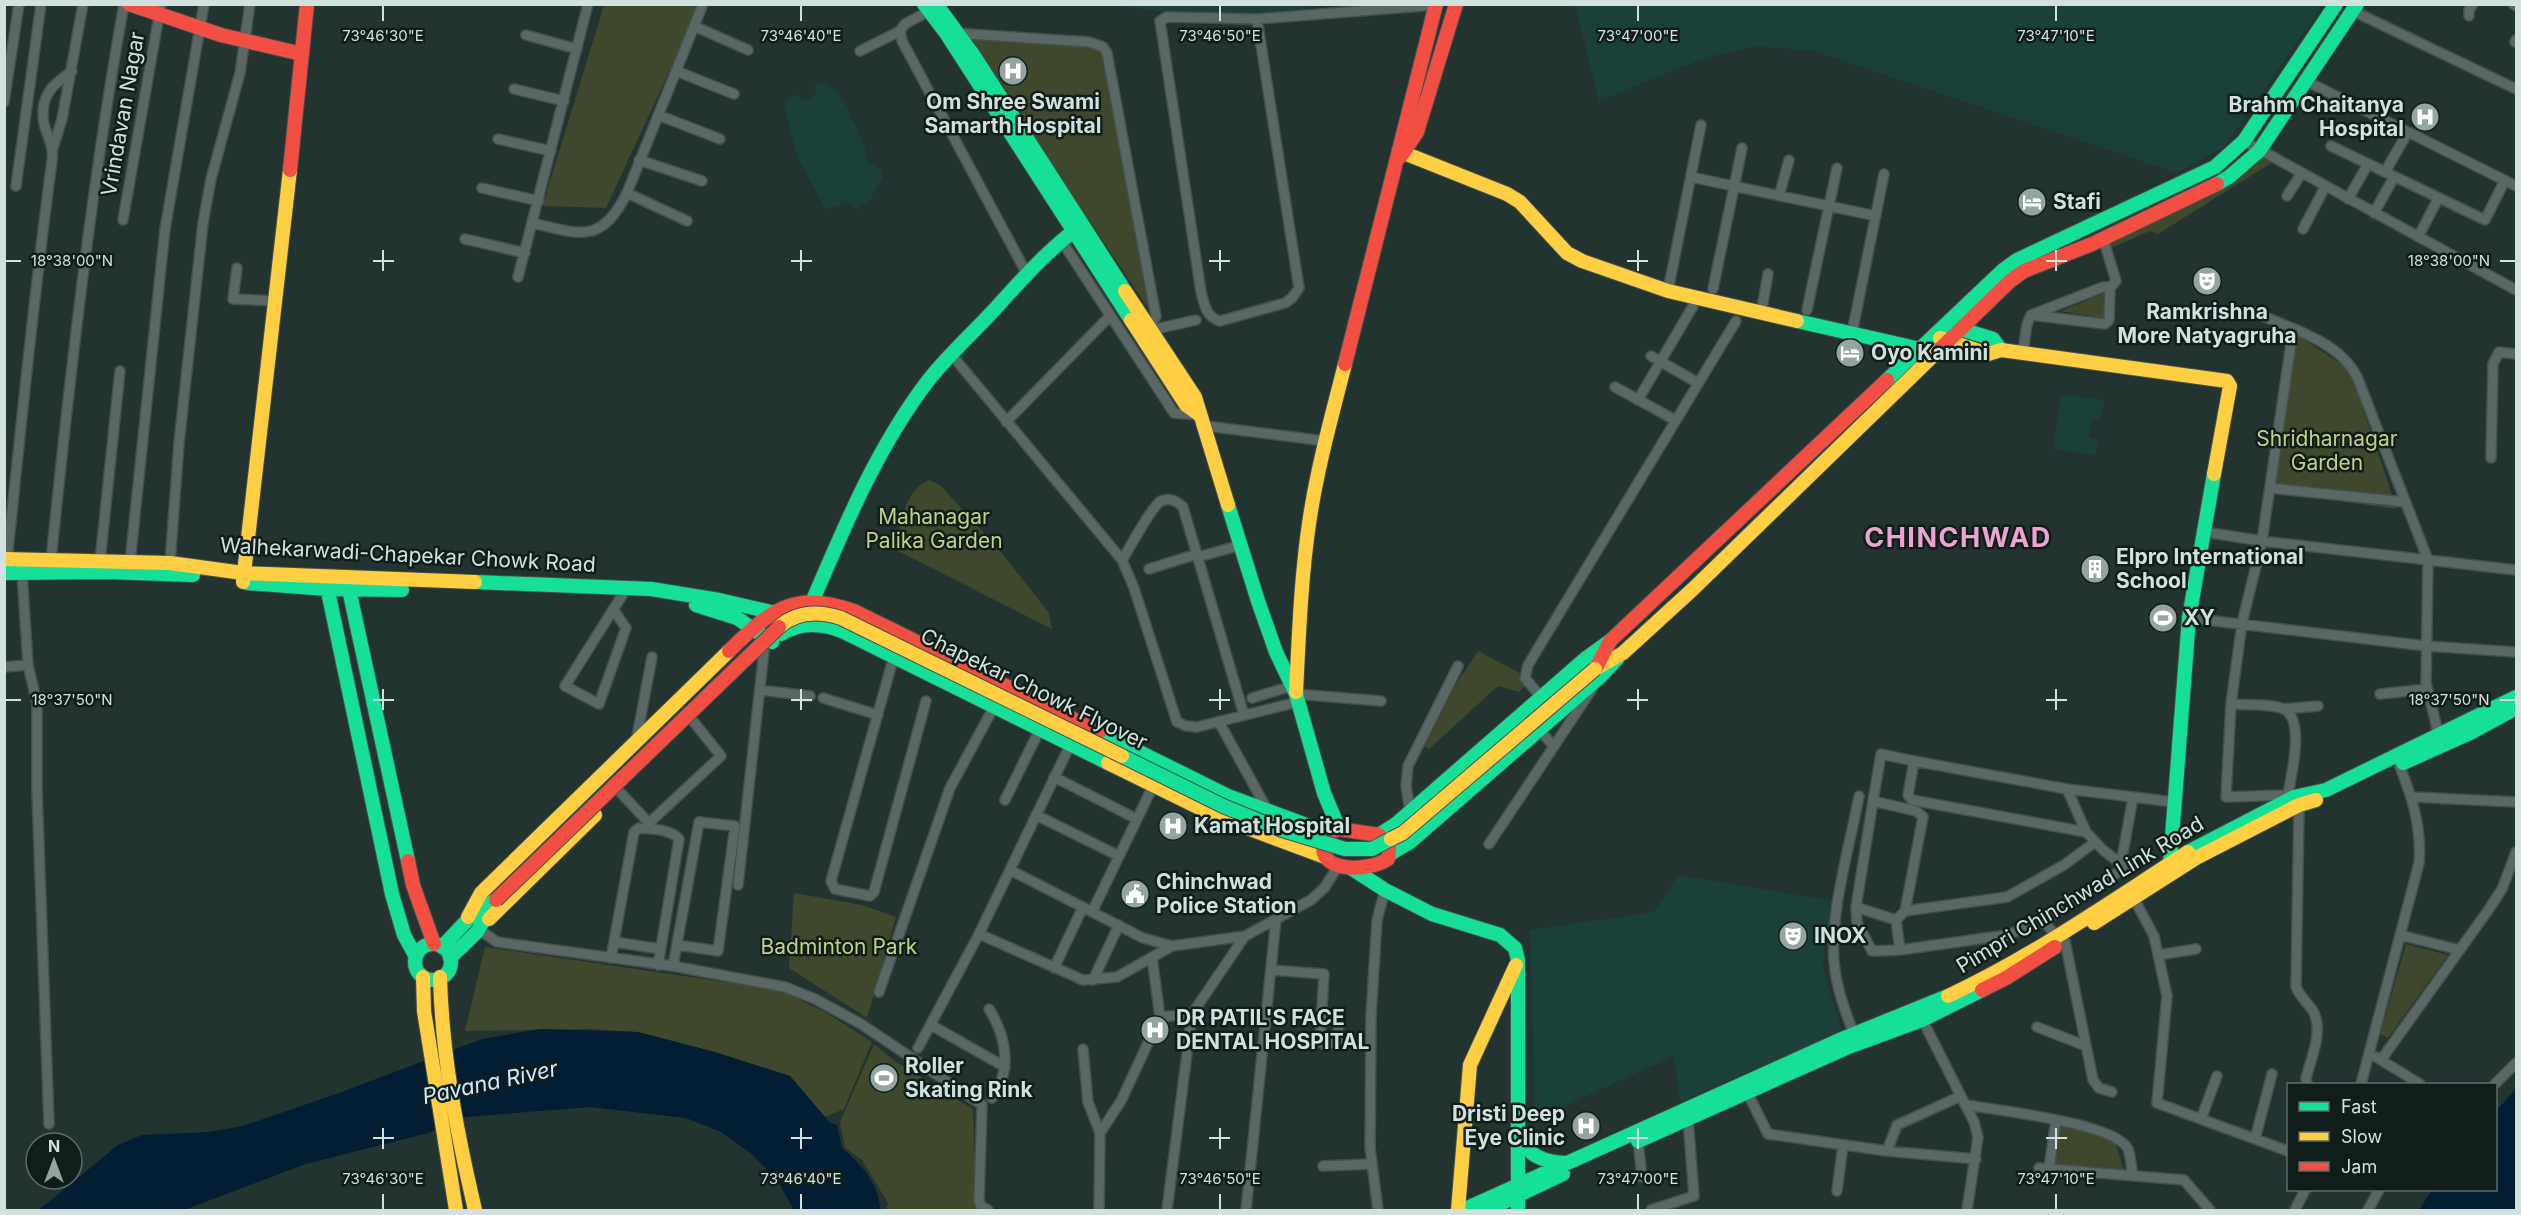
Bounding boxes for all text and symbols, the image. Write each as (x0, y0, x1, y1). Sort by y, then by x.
text: 73°46'30"E (342, 26, 424, 45)
text: 73°46'40"E (760, 26, 842, 45)
text: 73°46'50"E (1179, 26, 1261, 45)
text: 73°47'00"E (1597, 26, 1679, 45)
text: 73°47'10"E (2017, 26, 2095, 45)
street label: Vrindavan Nagar (96, 30, 149, 198)
hospital icon: Om Shree Swami Samarth Hospital (997, 55, 1029, 87)
place label: Om Shree Swami Samarth Hospital (925, 89, 1101, 138)
place label: Brahm Chaitanya Hospital (2229, 92, 2404, 141)
hospital icon: Brahm Chaitanya Hospital (2409, 101, 2441, 133)
hotel icon: Stafi (2016, 186, 2048, 218)
place label: Stafi (2053, 189, 2101, 214)
text: 18°38'00"N (31, 251, 113, 270)
text: 18°38'00"N (2408, 251, 2490, 270)
theatre icon: Ramkrishna More Natyagruha (2191, 265, 2223, 297)
place label: Ramkrishna More Natyagruha (2117, 299, 2297, 348)
hotel icon: Oyo Kamini (1834, 337, 1866, 369)
place label: Oyo Kamini (1871, 340, 1988, 365)
park label: Shridharnagar Garden (2256, 426, 2398, 475)
park label: Mahanagar Palika Garden (865, 504, 1003, 553)
district label: CHINCHWAD (1864, 521, 2052, 554)
street label: Walhekarwadi-Chapekar Chowk Road (220, 532, 597, 577)
place label: Elpro International School (2116, 544, 2304, 593)
building icon: Elpro International School (2079, 553, 2111, 585)
sports icon: XY (2147, 602, 2179, 634)
place label: XY (2184, 605, 2215, 630)
street label: Chapekar Chowk Flyover (917, 623, 1152, 754)
text: 18°37'50"N (31, 690, 113, 709)
text: 18°37'50"N (2408, 690, 2490, 709)
hospital icon: Kamat Hospital (1157, 810, 1189, 842)
street label: Pimpri Chinchwad Link Road (1952, 811, 2208, 978)
place label: Kamat Hospital (1194, 813, 1350, 838)
place label: Chinchwad Police Station (1156, 869, 1297, 918)
public building icon: Chinchwad Police Station (1119, 878, 1151, 910)
theatre icon: INOX (1777, 920, 1809, 952)
place label: INOX (1814, 923, 1866, 948)
park label: Badminton Park (761, 934, 918, 959)
place label: DR PATIL'S FACE DENTAL HOSPITAL (1176, 1005, 1370, 1054)
hospital icon: DR PATIL'S FACE DENTAL HOSPITAL (1139, 1014, 1171, 1046)
place label: Roller Skating Rink (905, 1053, 1033, 1102)
water label: Pavana River (420, 1055, 561, 1109)
sports icon: Roller Skating Rink (868, 1062, 900, 1094)
legend (2287, 1083, 2497, 1191)
text: Fast (2341, 1096, 2377, 1117)
place label: Dristi Deep Eye Clinic (1452, 1101, 1565, 1150)
hospital icon: Dristi Deep Eye Clinic (1570, 1110, 1602, 1142)
text: Slow (2341, 1126, 2382, 1147)
north arrow (24, 1131, 84, 1191)
text: N (48, 1136, 60, 1156)
text: Jam (2341, 1156, 2377, 1177)
text: 73°46'30"E (342, 1169, 424, 1188)
text: 73°46'40"E (760, 1169, 842, 1188)
text: 73°46'50"E (1179, 1169, 1261, 1188)
text: 73°47'00"E (1597, 1169, 1679, 1188)
text: 73°47'10"E (2017, 1169, 2095, 1188)

